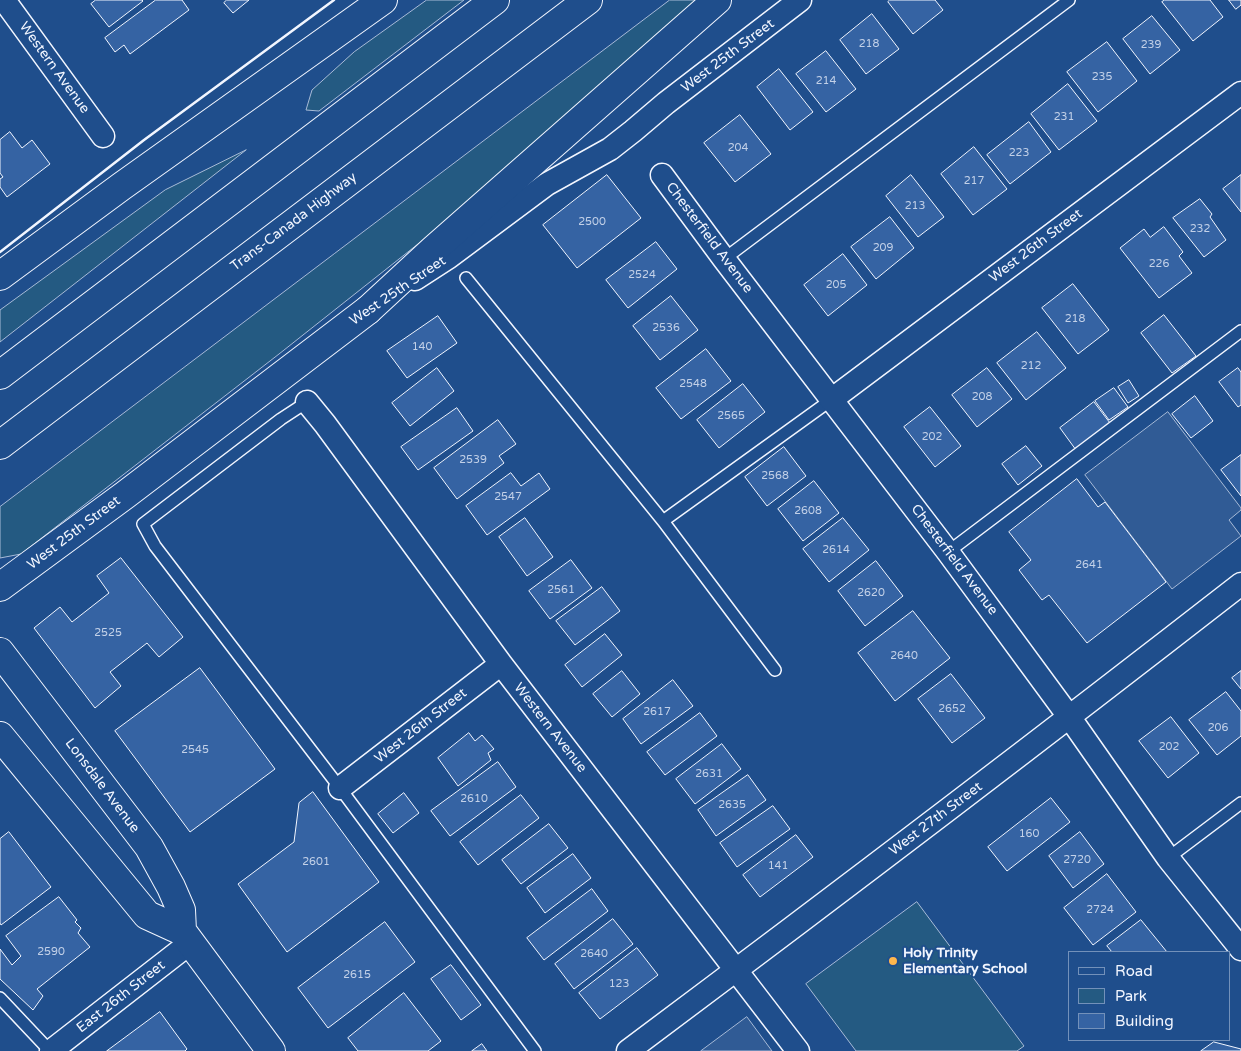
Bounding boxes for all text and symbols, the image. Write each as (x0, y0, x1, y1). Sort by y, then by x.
street label: West 25th Street (678, 16, 778, 96)
street label: Western Avenue (15, 19, 93, 117)
house number: 218 (859, 37, 879, 51)
house number: 239 (1141, 38, 1161, 52)
house number: 235 (1092, 70, 1112, 84)
house number: 214 (816, 74, 836, 88)
house number: 231 (1054, 110, 1074, 124)
house number: 204 (728, 141, 748, 155)
house number: 223 (1009, 146, 1029, 160)
street label: Trans-Canada Highway (228, 169, 360, 275)
house number: 217 (964, 174, 984, 188)
street label: Chesterfield Avenue (662, 179, 756, 297)
house number: 213 (905, 199, 925, 213)
street label: West 26th Street (986, 206, 1086, 286)
house number: 2500 (578, 215, 606, 229)
house number: 232 (1190, 222, 1210, 236)
house number: 209 (873, 241, 893, 255)
street label: West 25th Street (347, 253, 449, 329)
house number: 226 (1149, 257, 1169, 271)
house number: 2524 (628, 268, 656, 282)
house number: 205 (826, 278, 846, 292)
house number: 218 (1065, 312, 1085, 326)
house number: 2536 (652, 321, 680, 335)
house number: 140 (412, 340, 432, 354)
house number: 212 (1021, 359, 1041, 373)
house number: 2548 (679, 377, 707, 391)
house number: 208 (972, 390, 992, 404)
house number: 2565 (717, 409, 745, 423)
house number: 202 (922, 430, 942, 444)
house number: 2539 (459, 453, 487, 467)
house number: 2568 (761, 469, 789, 483)
house number: 2547 (494, 490, 522, 504)
street label: West 25th Street (24, 493, 124, 573)
street label: Chesterfield Avenue (907, 501, 1001, 619)
house number: 2608 (794, 504, 822, 518)
house number: 2614 (822, 543, 850, 557)
house number: 2641 (1075, 558, 1103, 572)
house number: 2561 (547, 583, 575, 597)
house number: 2620 (857, 586, 885, 600)
house number: 2525 (94, 626, 122, 640)
house number: 2640 (890, 649, 918, 663)
street label: Western Avenue (510, 680, 590, 776)
street label: West 26th Street (372, 685, 470, 767)
house number: 2652 (938, 702, 966, 716)
house number: 2617 (643, 705, 671, 719)
house number: 206 (1208, 721, 1228, 735)
street label: Lonsdale Avenue (61, 736, 143, 836)
house number: 202 (1159, 740, 1179, 754)
house number: 2545 (181, 743, 209, 757)
house number: 2631 (695, 767, 723, 781)
street label: West 27th Street (886, 779, 986, 859)
house number: 2610 (460, 792, 488, 806)
house number: 2635 (718, 798, 746, 812)
house number: 160 (1019, 827, 1039, 841)
house number: 2720 (1063, 853, 1091, 867)
house number: 2601 (302, 855, 330, 869)
house number: 141 (768, 859, 788, 873)
house number: 2724 (1086, 903, 1114, 917)
house number: 2590 (37, 945, 65, 959)
place label: Holy Trinity Elementary School (903, 945, 1027, 978)
house number: 2640 (580, 947, 608, 961)
legend (1068, 951, 1231, 1041)
marker: Holy Trinity Elementary School (887, 955, 899, 967)
street label: East 26th Street (73, 957, 169, 1037)
text: Road (1115, 962, 1153, 980)
house number: 2615 (343, 968, 371, 982)
house number: 123 (609, 977, 629, 991)
text: Park (1115, 987, 1147, 1005)
text: Building (1115, 1012, 1174, 1030)

